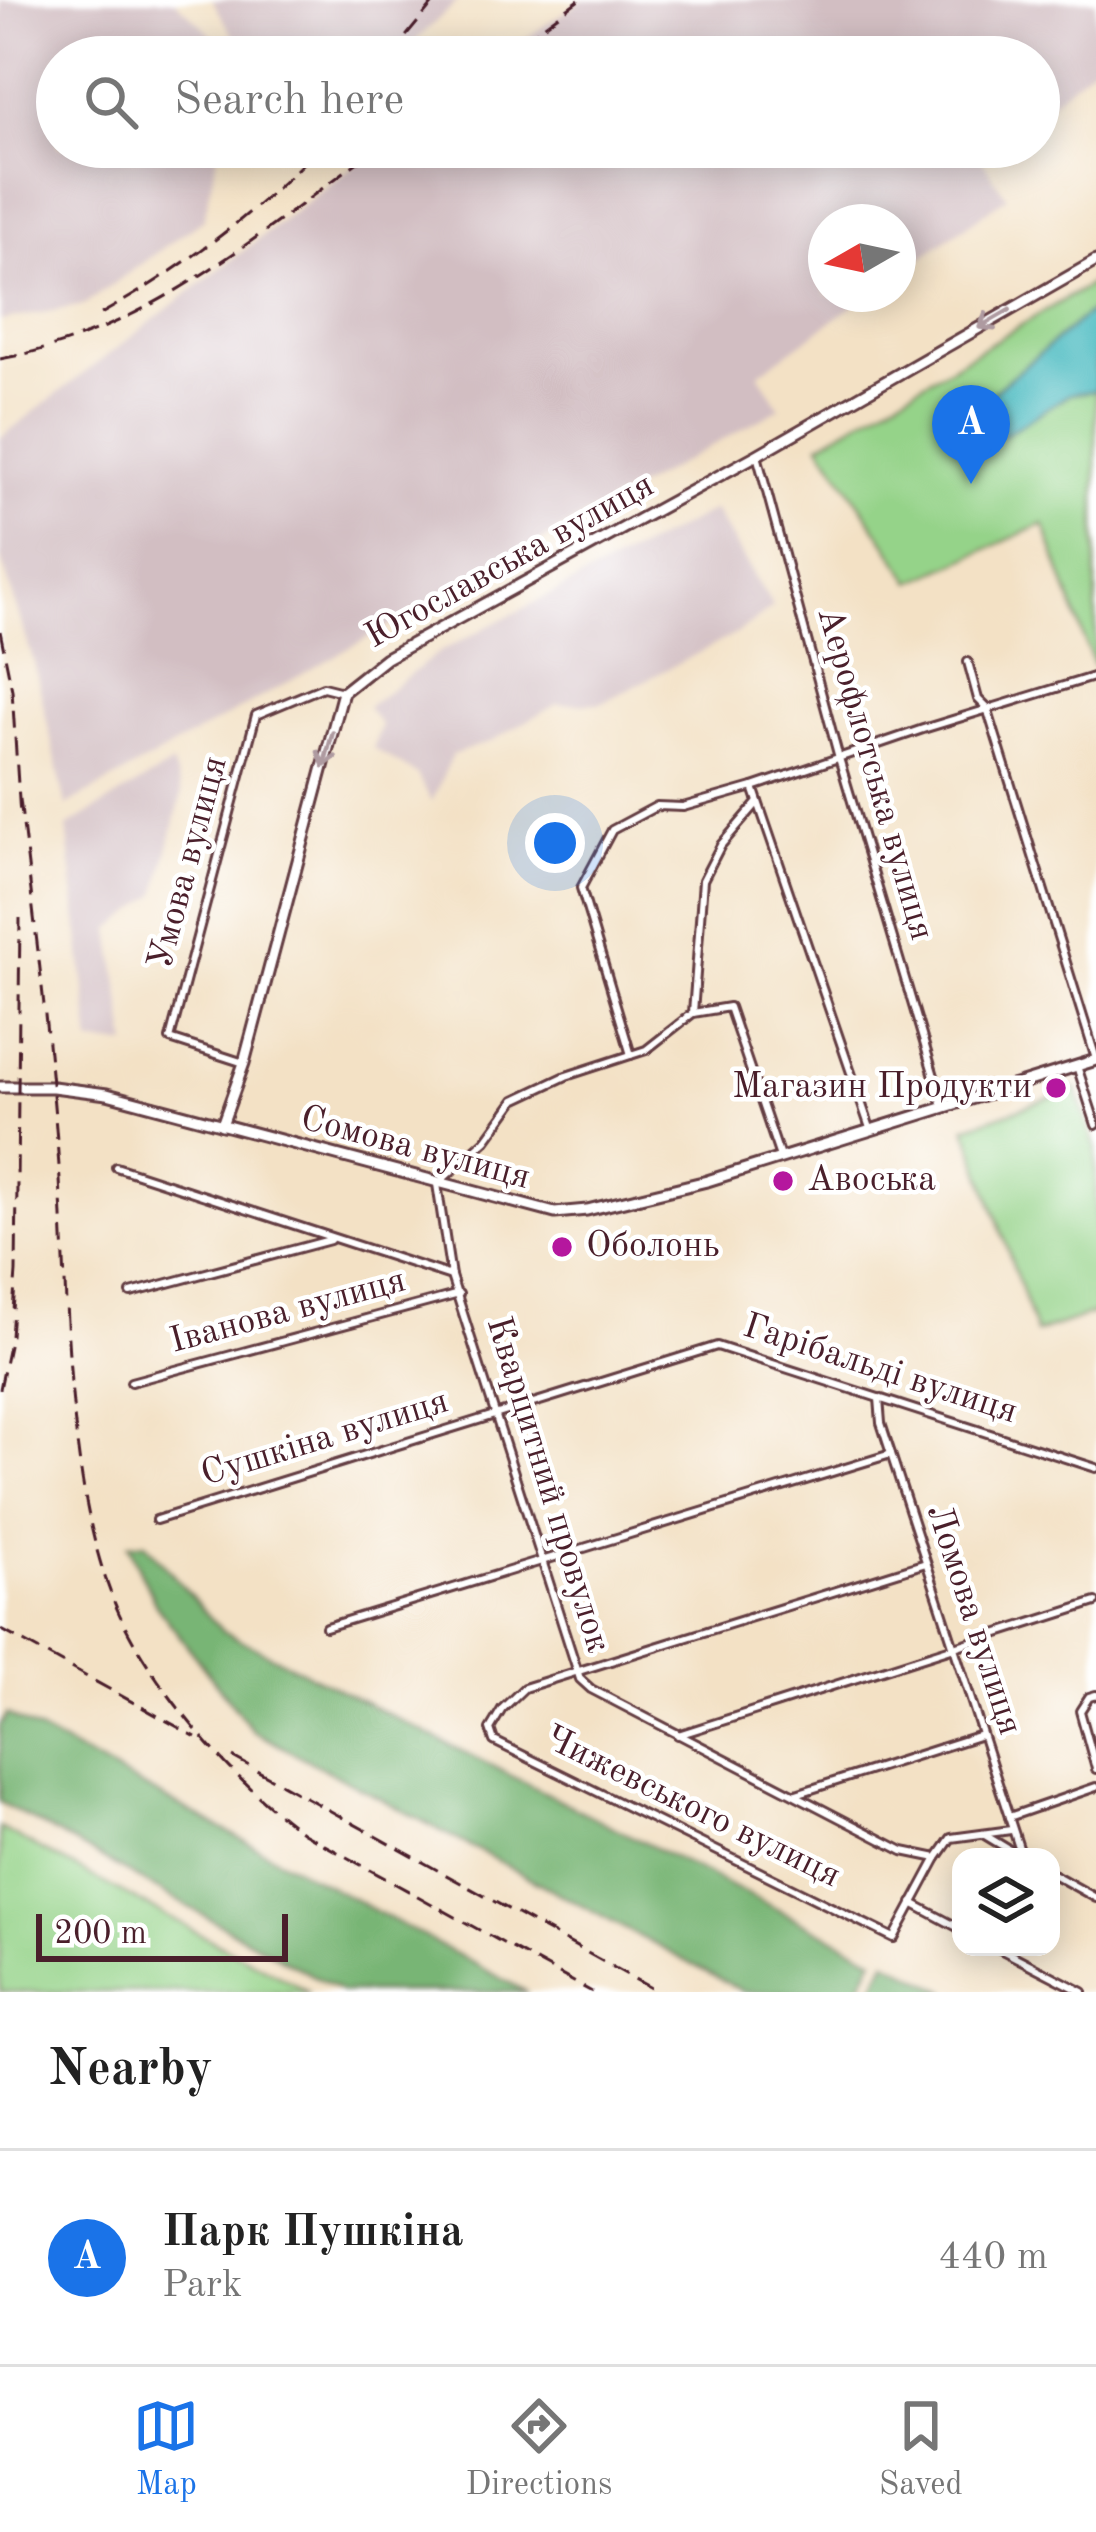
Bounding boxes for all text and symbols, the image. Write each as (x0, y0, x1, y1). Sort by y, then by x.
search box (36, 36, 1060, 168)
icon: search (78, 69, 144, 135)
text: Search here (174, 79, 404, 124)
north arrow (808, 204, 916, 312)
one-way arrow (978, 308, 1013, 331)
pin: A (932, 385, 1010, 484)
street label: Югославська вулиця (360, 468, 660, 656)
street label: Аерофлотська вулиця (809, 604, 939, 944)
one-way arrow (315, 730, 337, 768)
street label: Умова вулиця (143, 753, 235, 973)
your location (525, 813, 585, 873)
place label: Магазин Продукти (732, 1070, 1032, 1106)
marker: Магазин Продукти (1043, 1075, 1069, 1101)
street label: Сомова вулиця (296, 1101, 534, 1197)
place label: Авоська (807, 1163, 936, 1199)
marker: Авоська (770, 1168, 796, 1194)
place label: Оболонь (586, 1229, 719, 1265)
marker: Оболонь (549, 1234, 575, 1260)
street label: Іванова вулиця (166, 1263, 410, 1361)
street label: Гарібальді вулиця (739, 1309, 1021, 1431)
street label: Кварцитний провулок (479, 1313, 615, 1657)
street label: Сушкіна вулиця (197, 1384, 453, 1494)
street label: Ломова вулиця (919, 1500, 1027, 1740)
street label: Чижевського вулиця (538, 1721, 846, 1895)
map controls (952, 1848, 1060, 1956)
button: layers (952, 1848, 1060, 1956)
scale bar (36, 1908, 288, 1961)
text: 200 m (54, 1918, 147, 1951)
text: Nearby (48, 2045, 213, 2096)
text: Парк Пушкіна (162, 2211, 464, 2256)
text: A (72, 2238, 102, 2277)
text: 440 m (938, 2238, 1048, 2277)
text: Park (162, 2266, 242, 2305)
tab: Map (133, 2393, 199, 2506)
tab: Directions (466, 2393, 612, 2506)
tab: Saved (879, 2393, 963, 2506)

